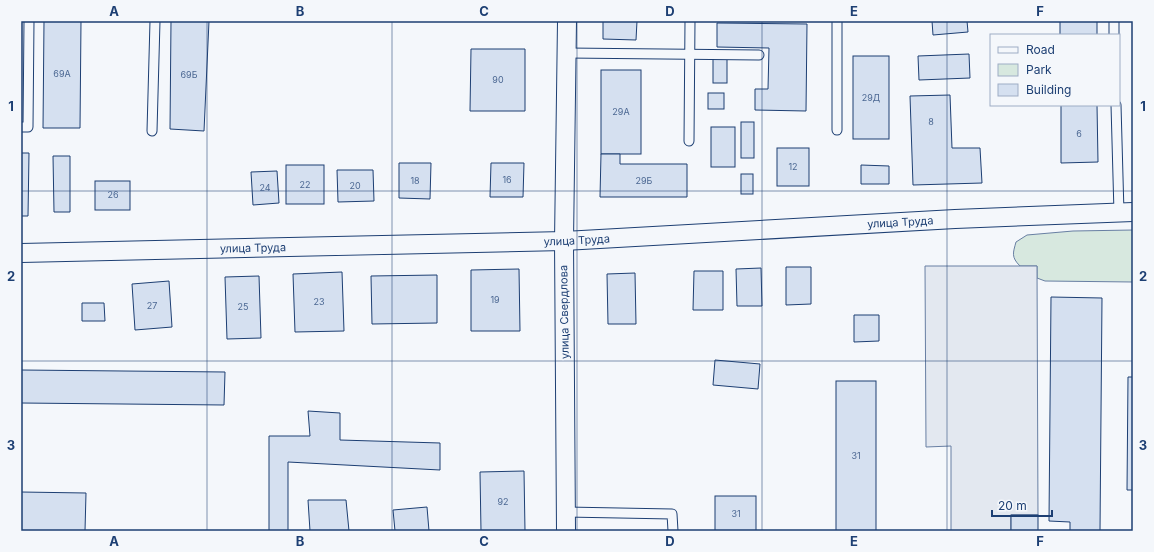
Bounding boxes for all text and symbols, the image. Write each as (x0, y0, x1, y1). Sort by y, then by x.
text: A (109, 3, 119, 19)
text: B (296, 3, 305, 19)
text: C (479, 3, 489, 19)
text: D (665, 3, 675, 19)
text: E (850, 3, 858, 19)
text: F (1036, 3, 1044, 19)
legend (990, 34, 1120, 106)
text: Road (1026, 42, 1055, 57)
text: Park (1026, 62, 1052, 77)
house number: 69А (53, 68, 71, 79)
house number: 69Б (181, 69, 198, 80)
house number: 90 (492, 74, 504, 85)
text: Building (1026, 82, 1071, 97)
house number: 29Д (862, 92, 880, 103)
text: 1 (8, 98, 14, 114)
text: 1 (1140, 98, 1146, 114)
house number: 29А (612, 106, 630, 117)
house number: 8 (928, 116, 934, 127)
house number: 6 (1076, 128, 1082, 139)
house number: 12 (788, 161, 798, 172)
house number: 16 (502, 174, 512, 185)
house number: 18 (410, 175, 420, 186)
house number: 29Б (636, 175, 653, 186)
house number: 22 (300, 179, 310, 190)
house number: 20 (349, 180, 361, 191)
house number: 24 (259, 182, 271, 193)
house number: 26 (107, 189, 119, 200)
street label: улица Труда (867, 213, 934, 231)
street label: улица Труда (544, 231, 610, 248)
street label: улица Труда (220, 240, 286, 256)
street label: улица Свердлова (556, 265, 572, 359)
text: 2 (7, 268, 15, 284)
text: 2 (1139, 268, 1147, 284)
house number: 19 (490, 294, 500, 305)
house number: 23 (313, 296, 325, 307)
house number: 27 (147, 300, 157, 311)
house number: 25 (238, 301, 248, 312)
text: 3 (7, 437, 15, 453)
text: 3 (1139, 437, 1147, 453)
house number: 31 (851, 450, 861, 461)
scale bar (992, 492, 1052, 518)
house number: 92 (497, 496, 509, 507)
text: 20 m (998, 498, 1027, 513)
house number: 31 (731, 508, 741, 519)
text: A (109, 533, 119, 549)
text: B (296, 533, 305, 549)
text: C (479, 533, 489, 549)
text: D (665, 533, 675, 549)
text: E (850, 533, 858, 549)
text: F (1036, 533, 1044, 549)

